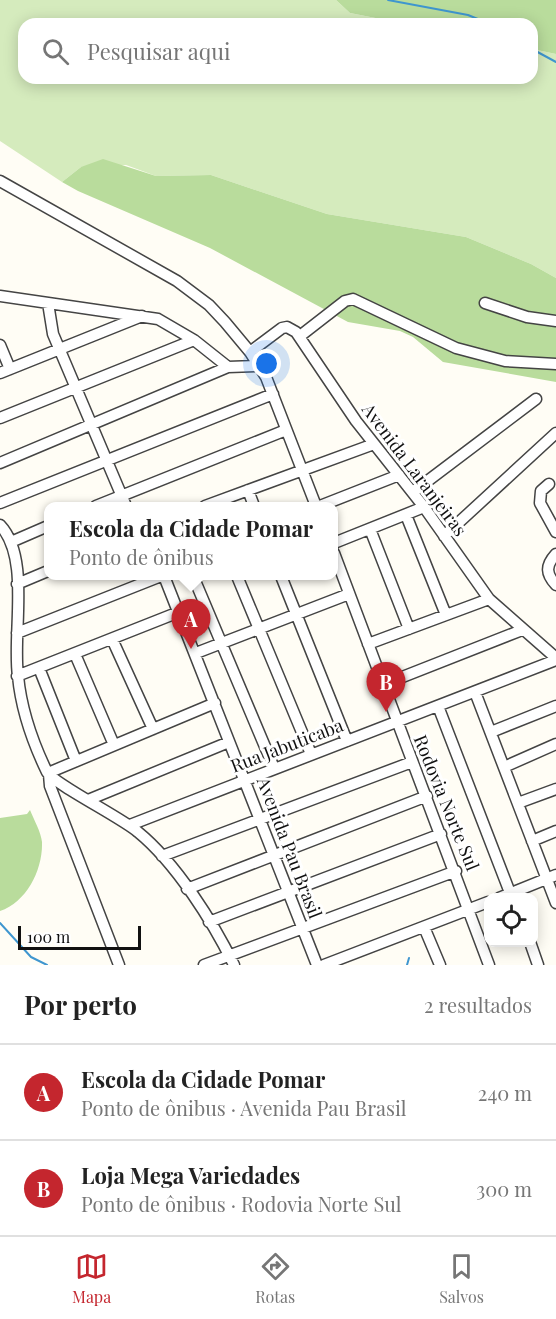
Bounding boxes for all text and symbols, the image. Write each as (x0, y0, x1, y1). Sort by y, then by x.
search box (18, 18, 538, 84)
icon: search (39, 35, 72, 68)
text: Pesquisar aqui (87, 36, 230, 66)
your location (252, 349, 281, 378)
street label: Avenida Laranjeiras (356, 397, 473, 541)
popup (44, 502, 338, 580)
text: Escola da Cidade Pomar (69, 513, 313, 543)
text: Ponto de ônibus (69, 543, 214, 570)
pin: A (172, 600, 210, 649)
pin: B (366, 662, 406, 712)
street label: Rua Jabuticaba (227, 713, 346, 778)
street label: Rodovia Norte Sul (409, 731, 485, 874)
street label: Avenida Pau Brasil (252, 773, 328, 922)
map controls (484, 893, 538, 947)
button: locate (484, 893, 538, 947)
scale bar (18, 923, 141, 950)
text: 100 m (27, 926, 70, 947)
text: Por perto (24, 987, 137, 1022)
text: 2 resultados (424, 991, 532, 1018)
text: Escola da Cidade Pomar (81, 1064, 325, 1094)
text: A (37, 1079, 50, 1106)
text: 240 m (478, 1079, 532, 1106)
text: Ponto de ônibus · Avenida Pau Brasil (81, 1094, 407, 1121)
text: Loja Mega Variedades (81, 1160, 300, 1190)
text: B (37, 1175, 50, 1202)
text: 300 m (476, 1175, 532, 1202)
text: Ponto de ônibus · Rodovia Norte Sul (81, 1190, 402, 1217)
tab: Mapa (72, 1250, 111, 1307)
tab: Rotas (255, 1250, 295, 1307)
tab: Salvos (439, 1250, 484, 1307)

